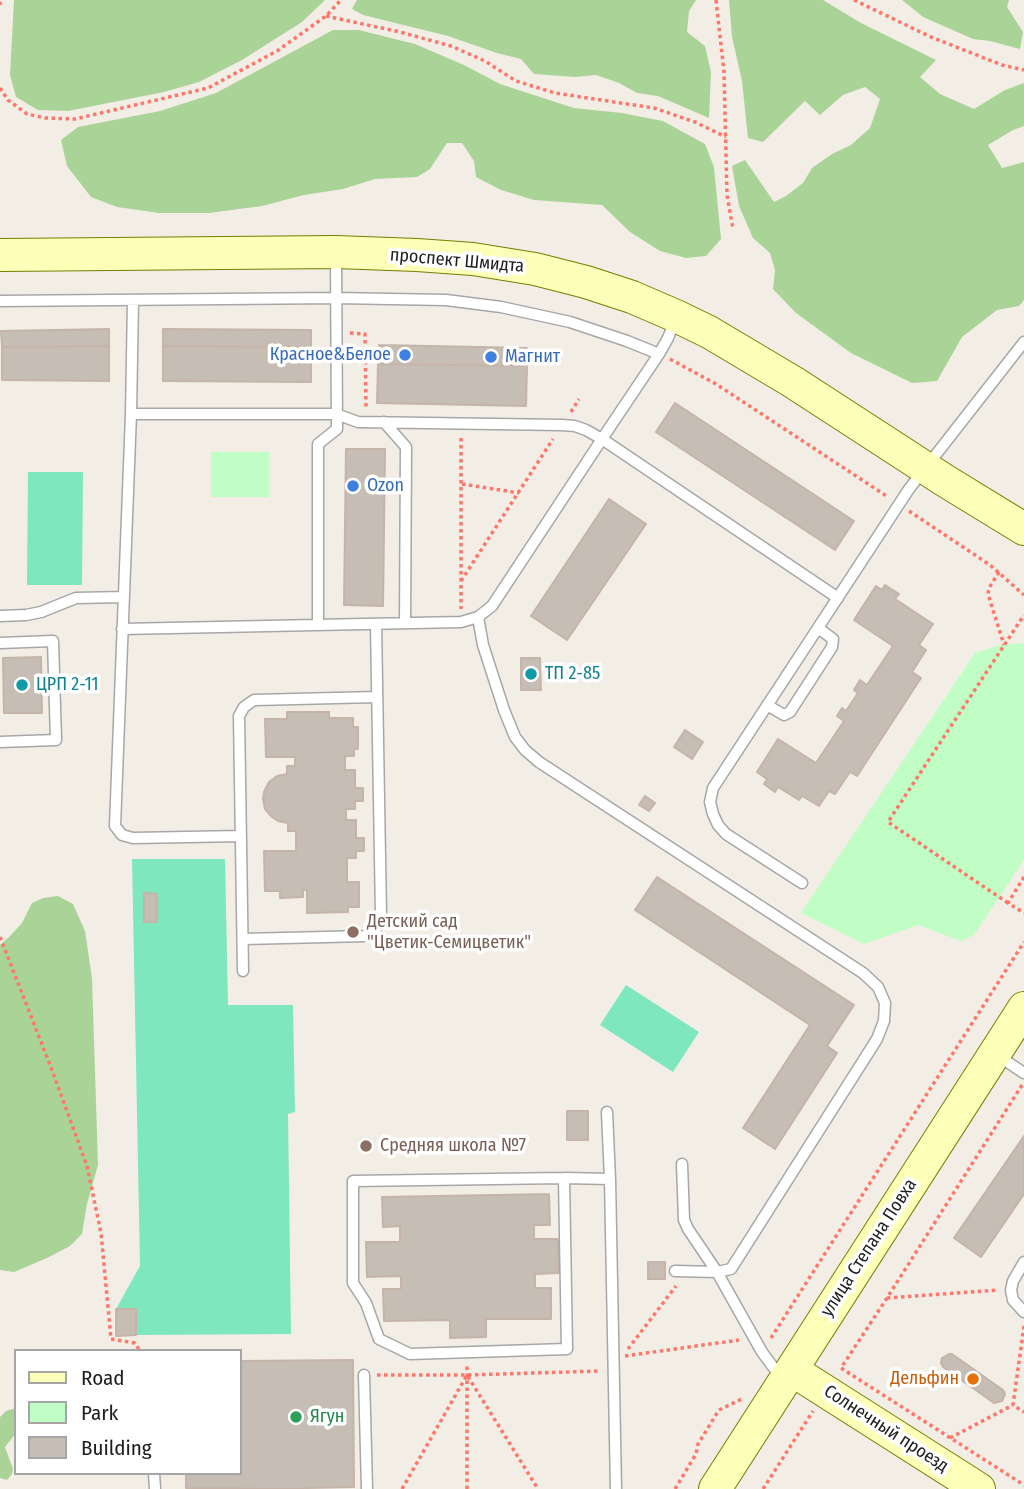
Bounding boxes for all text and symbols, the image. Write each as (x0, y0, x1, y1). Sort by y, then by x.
street label: проспект Шмидта (389, 244, 525, 278)
place label: Красное&Белое (270, 344, 391, 366)
place label: Магнит (505, 346, 560, 368)
marker: Красное&Белое (397, 347, 413, 363)
marker: Магнит (483, 349, 499, 365)
place label: Ozon (367, 475, 404, 497)
marker: Ozon (345, 478, 361, 494)
place label: ТП 2-85 (545, 663, 600, 685)
marker: ТП 2-85 (523, 666, 539, 682)
place label: ЦРП 2-11 (36, 674, 98, 696)
marker: ЦРП 2-11 (14, 677, 30, 693)
place label: Детский сад "Цветик-Семицветик" (367, 911, 531, 954)
marker: Детский сад "Цветик-Семицветик" (345, 924, 361, 940)
place label: Средняя школа №7 (380, 1135, 526, 1157)
marker: Средняя школа №7 (358, 1138, 374, 1154)
street label: улица Степана Повха (816, 1175, 922, 1321)
legend (14, 1349, 242, 1475)
text: Road (81, 1365, 125, 1391)
place label: Дельфин (890, 1368, 959, 1390)
marker: Дельфин (965, 1371, 981, 1387)
street label: Солнечный проезд (820, 1381, 952, 1477)
text: Park (81, 1400, 118, 1426)
place label: Ягун (310, 1406, 344, 1428)
marker: Ягун (288, 1409, 304, 1425)
text: Building (81, 1435, 152, 1461)

